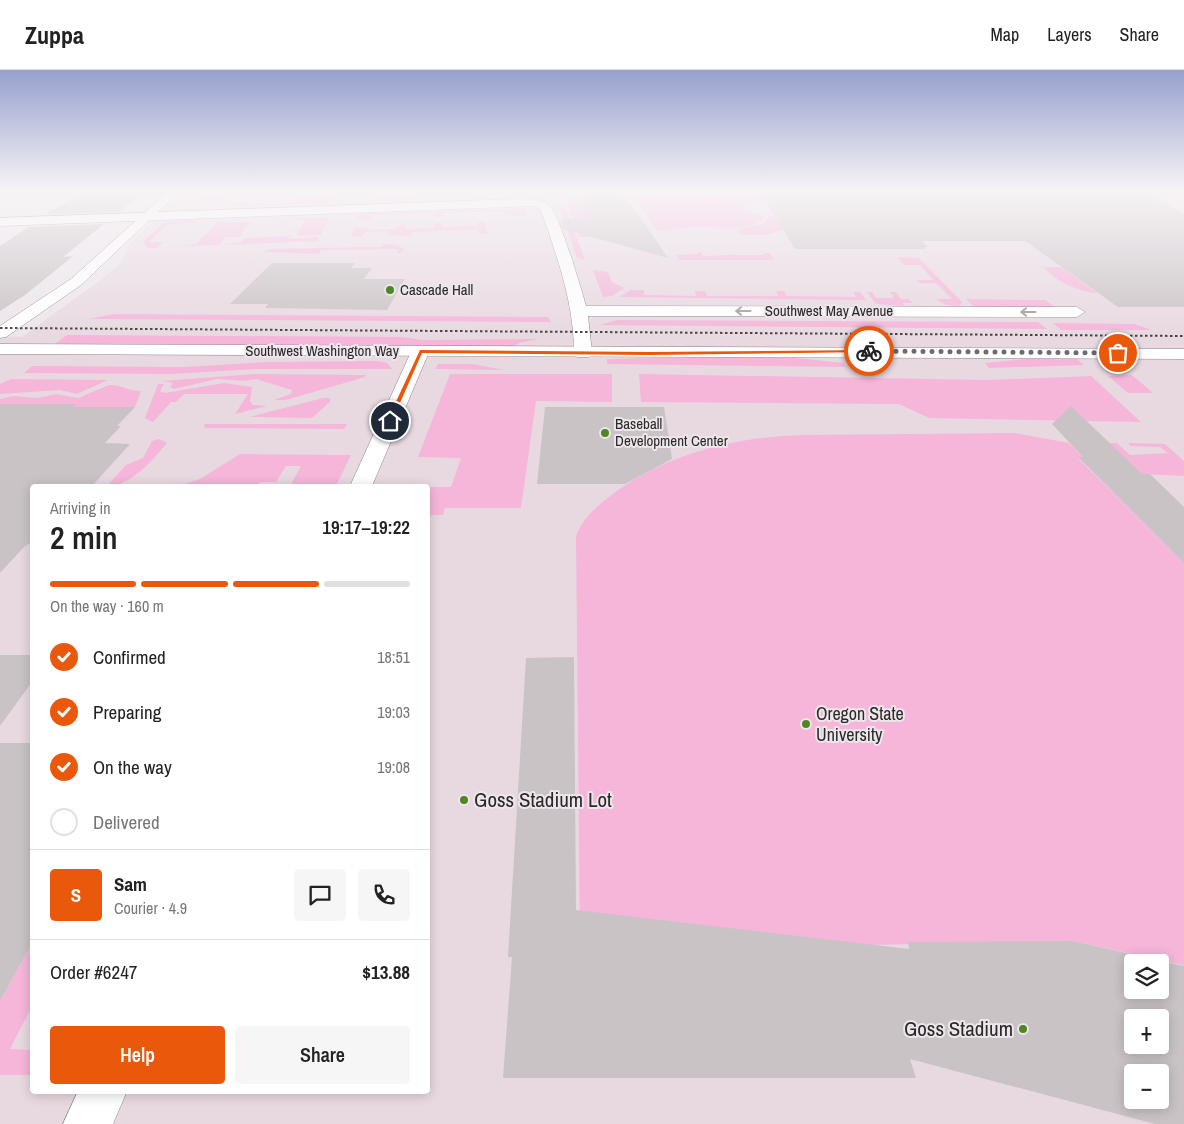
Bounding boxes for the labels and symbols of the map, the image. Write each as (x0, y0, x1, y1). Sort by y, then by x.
place label: Cascade Hall (400, 279, 473, 300)
marker: Cascade Hall (384, 284, 396, 296)
street label: Southwest May Avenue (765, 300, 893, 321)
one-way arrow (736, 306, 752, 315)
one-way arrow (1021, 307, 1037, 317)
courier (844, 326, 894, 376)
pin (1097, 332, 1139, 374)
street label: Southwest Washington Way (245, 340, 400, 361)
pin (369, 400, 411, 442)
place label: Baseball Development Center (615, 413, 728, 451)
marker: Baseball Development Center (599, 427, 611, 439)
place label: Oregon State University (816, 701, 904, 747)
marker: Oregon State University (800, 718, 812, 730)
place label: Goss Stadium Lot (474, 785, 612, 814)
marker: Goss Stadium Lot (458, 794, 470, 806)
place label: Goss Stadium (904, 1014, 1013, 1043)
marker: Goss Stadium (1017, 1023, 1029, 1035)

